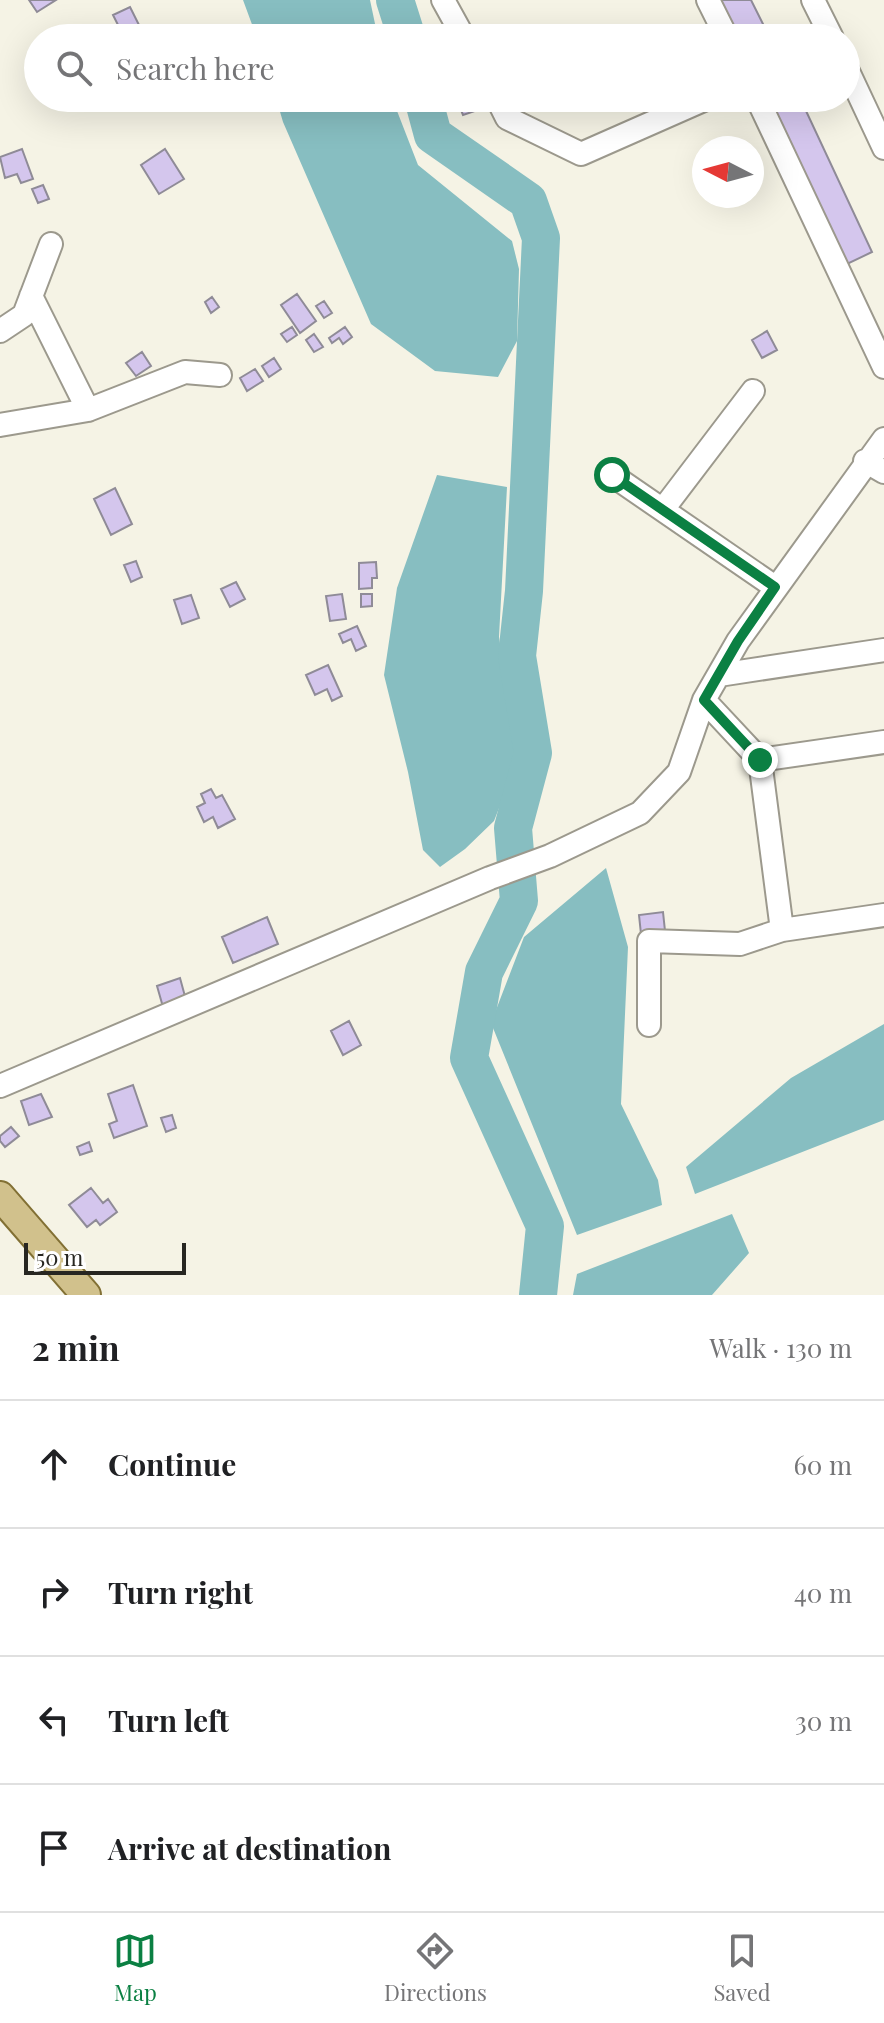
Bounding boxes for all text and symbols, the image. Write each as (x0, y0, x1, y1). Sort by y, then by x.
search box (24, 24, 860, 112)
icon: search (52, 46, 96, 90)
text: Search here (116, 48, 275, 88)
north arrow (692, 136, 764, 208)
route start (594, 457, 630, 493)
route end (742, 742, 778, 778)
scale bar (24, 1239, 186, 1275)
text: 50 m (36, 1242, 83, 1272)
text: 2 min (32, 1324, 120, 1370)
text: Walk · 130 m (710, 1330, 852, 1365)
icon: ahead (32, 1442, 76, 1486)
text: Continue (108, 1444, 236, 1484)
text: 60 m (793, 1447, 852, 1482)
icon: right (32, 1570, 76, 1614)
text: Turn right (108, 1572, 253, 1612)
text: 40 m (794, 1575, 852, 1610)
icon: left (32, 1698, 76, 1742)
text: Turn left (108, 1700, 229, 1740)
text: 30 m (795, 1703, 852, 1738)
icon: arrive (32, 1826, 76, 1870)
text: Arrive at destination (108, 1828, 391, 1868)
tab: Map (113, 1929, 157, 2007)
tab: Directions (384, 1929, 487, 2007)
tab: Saved (713, 1929, 771, 2007)

